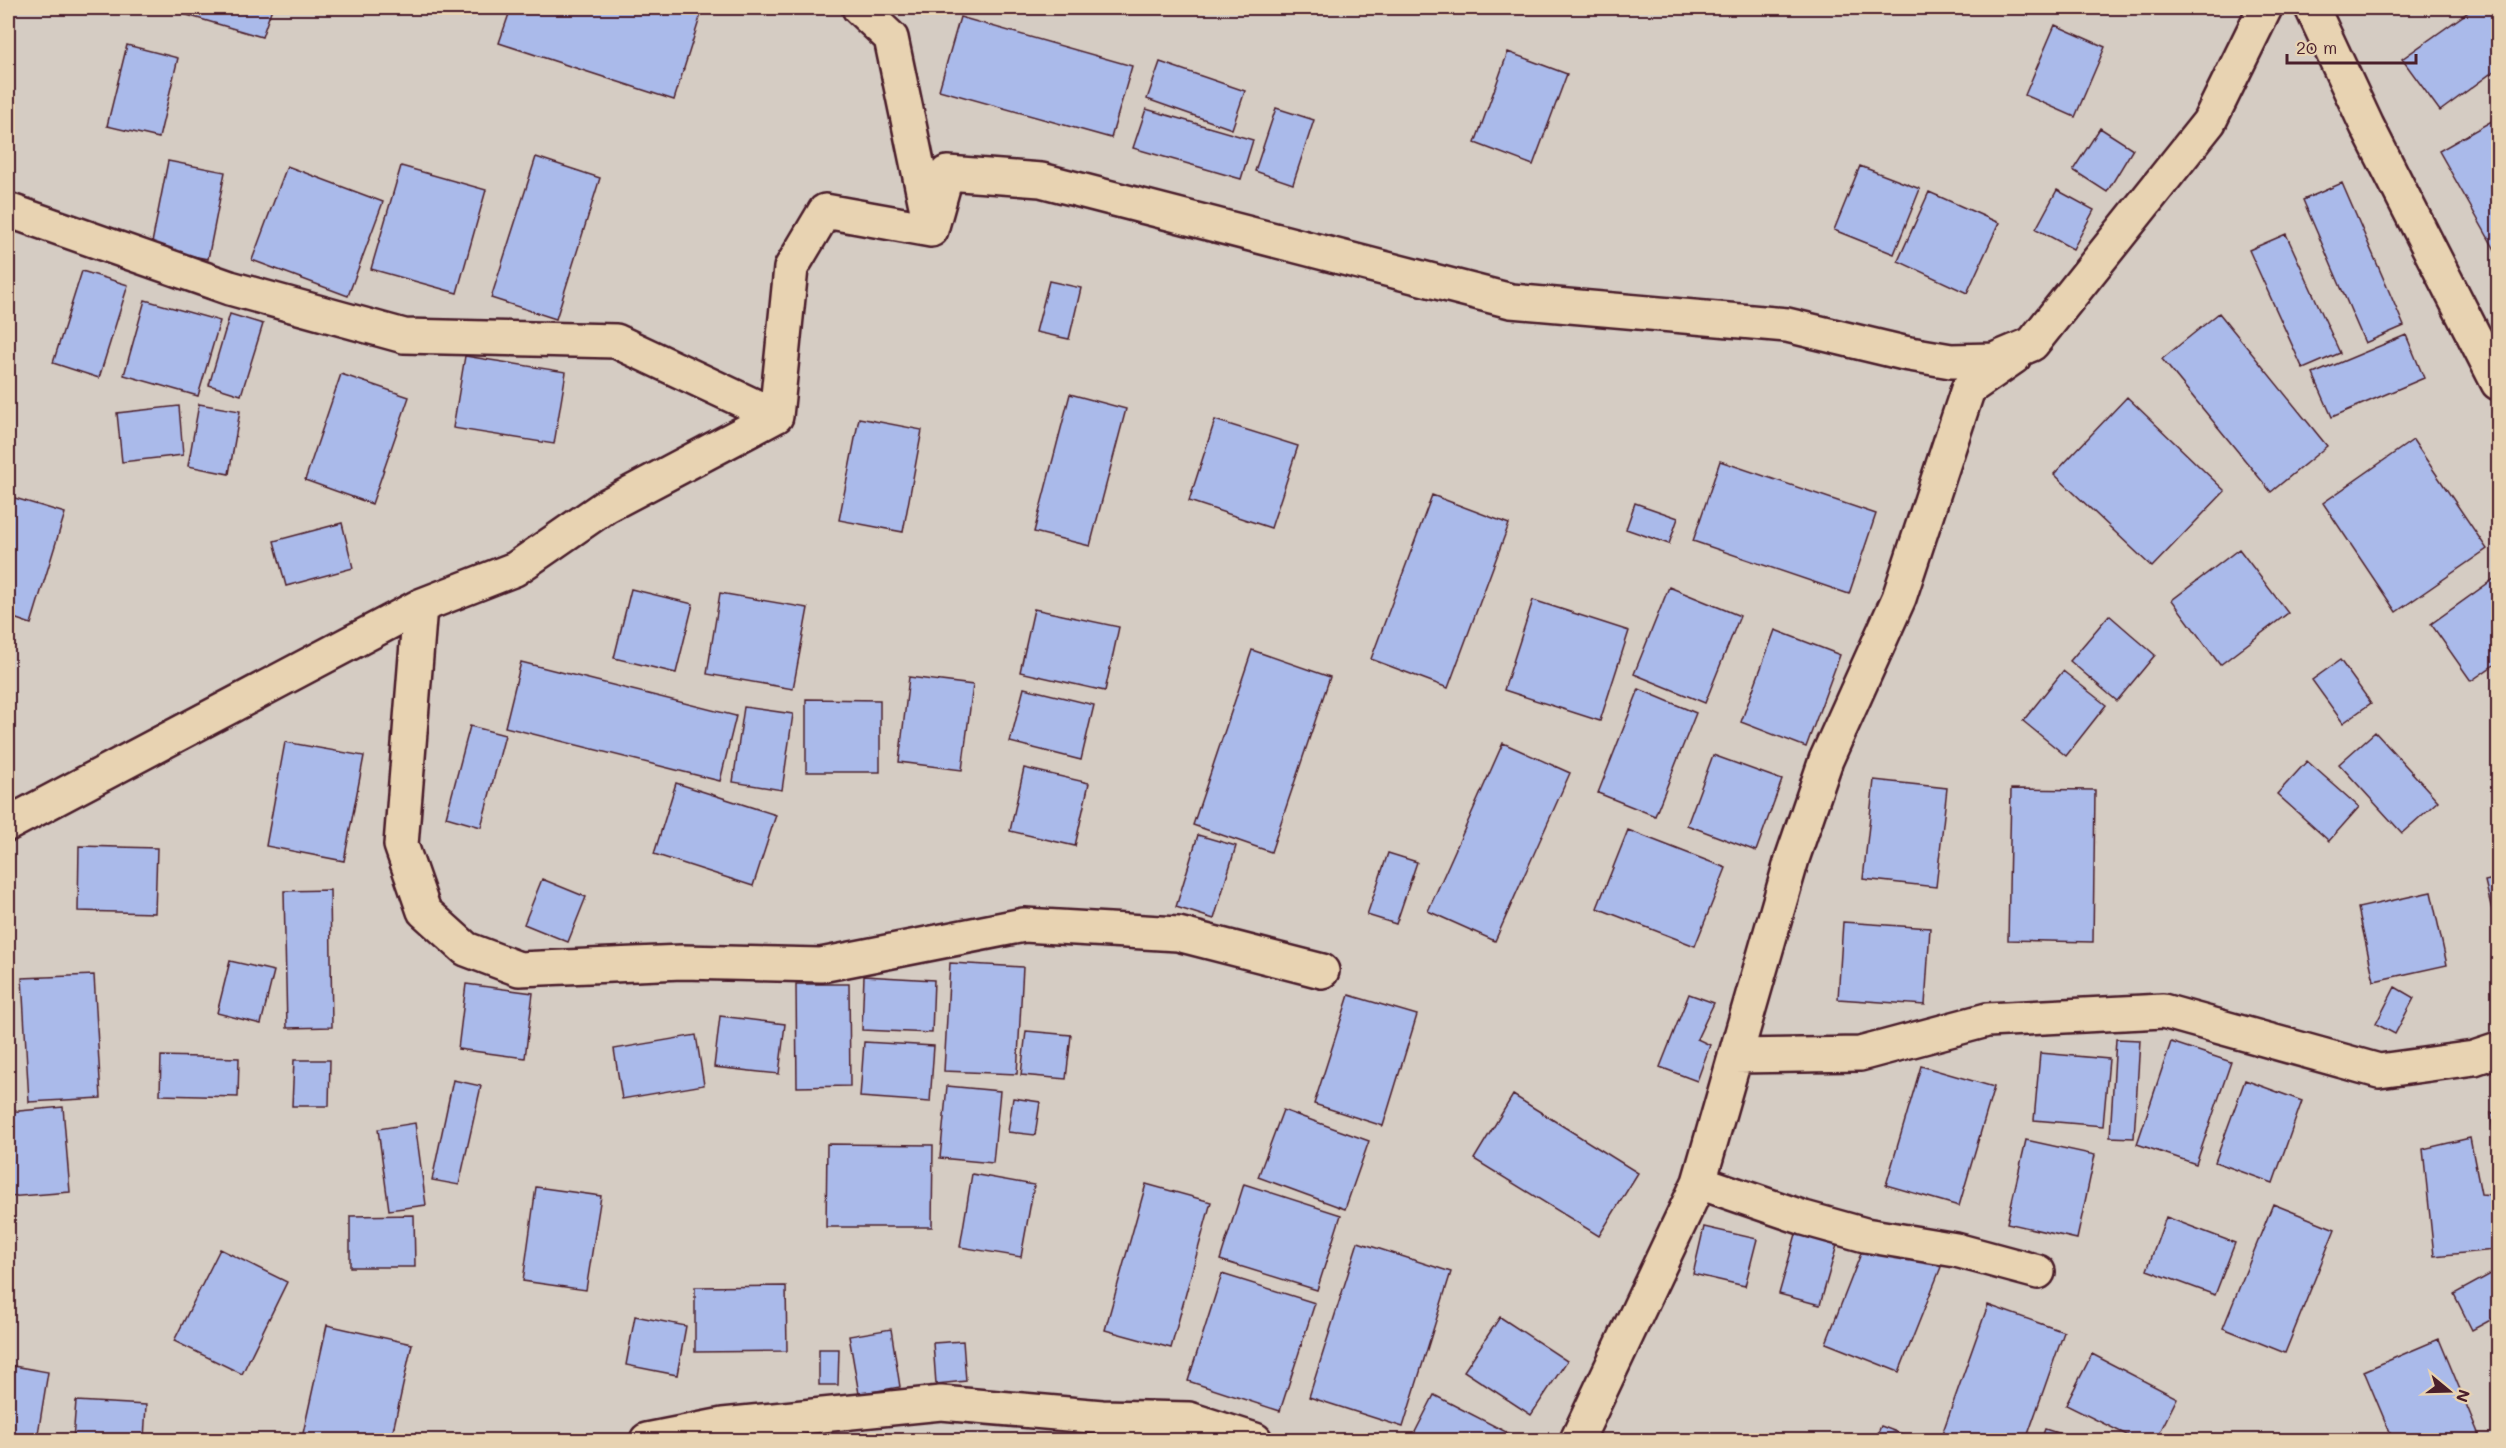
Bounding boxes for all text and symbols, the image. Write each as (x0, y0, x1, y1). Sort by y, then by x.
scale bar (2287, 27, 2416, 65)
text: 20 m (2296, 35, 2337, 59)
north arrow (2419, 1361, 2479, 1421)
text: N (2452, 1387, 2476, 1405)

